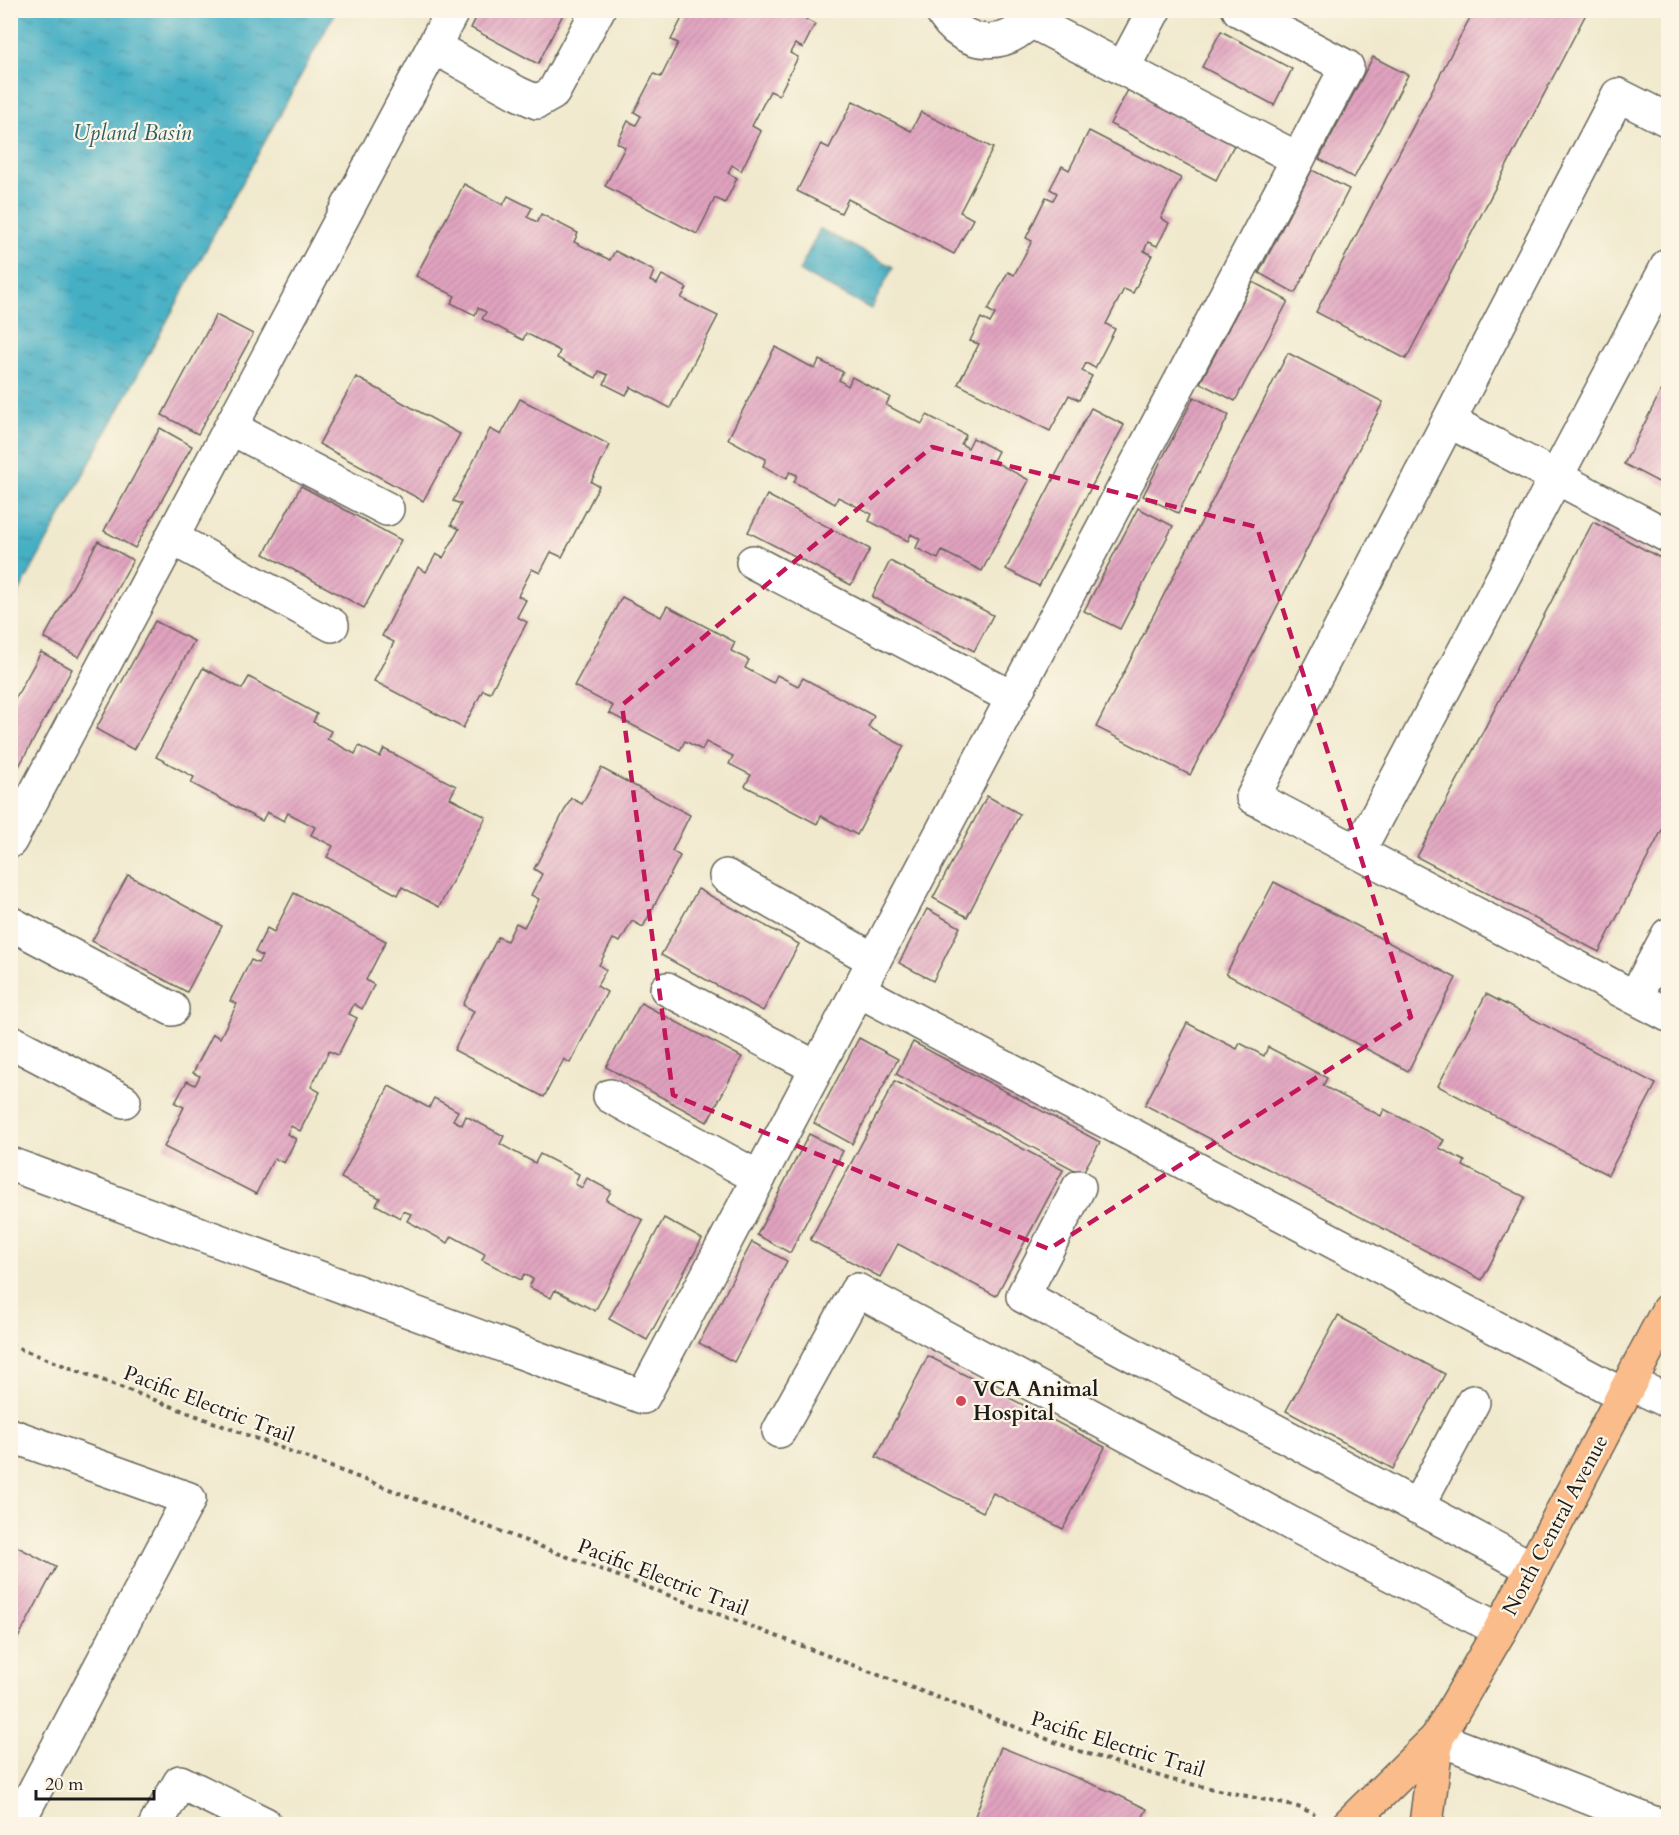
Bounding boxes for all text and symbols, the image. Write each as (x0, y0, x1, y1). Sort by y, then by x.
water label: Upland Basin (72, 118, 192, 148)
street label: Pacific Electric Trail (119, 1359, 298, 1450)
place label: VCA Animal Hospital (973, 1375, 1098, 1428)
marker: VCA Animal Hospital (954, 1394, 968, 1408)
street label: North Central Avenue (1496, 1430, 1615, 1621)
street label: Pacific Electric Trail (573, 1532, 752, 1623)
street label: Pacific Electric Trail (1027, 1704, 1208, 1785)
scale bar (36, 1763, 154, 1801)
text: 20 m (45, 1772, 84, 1797)

